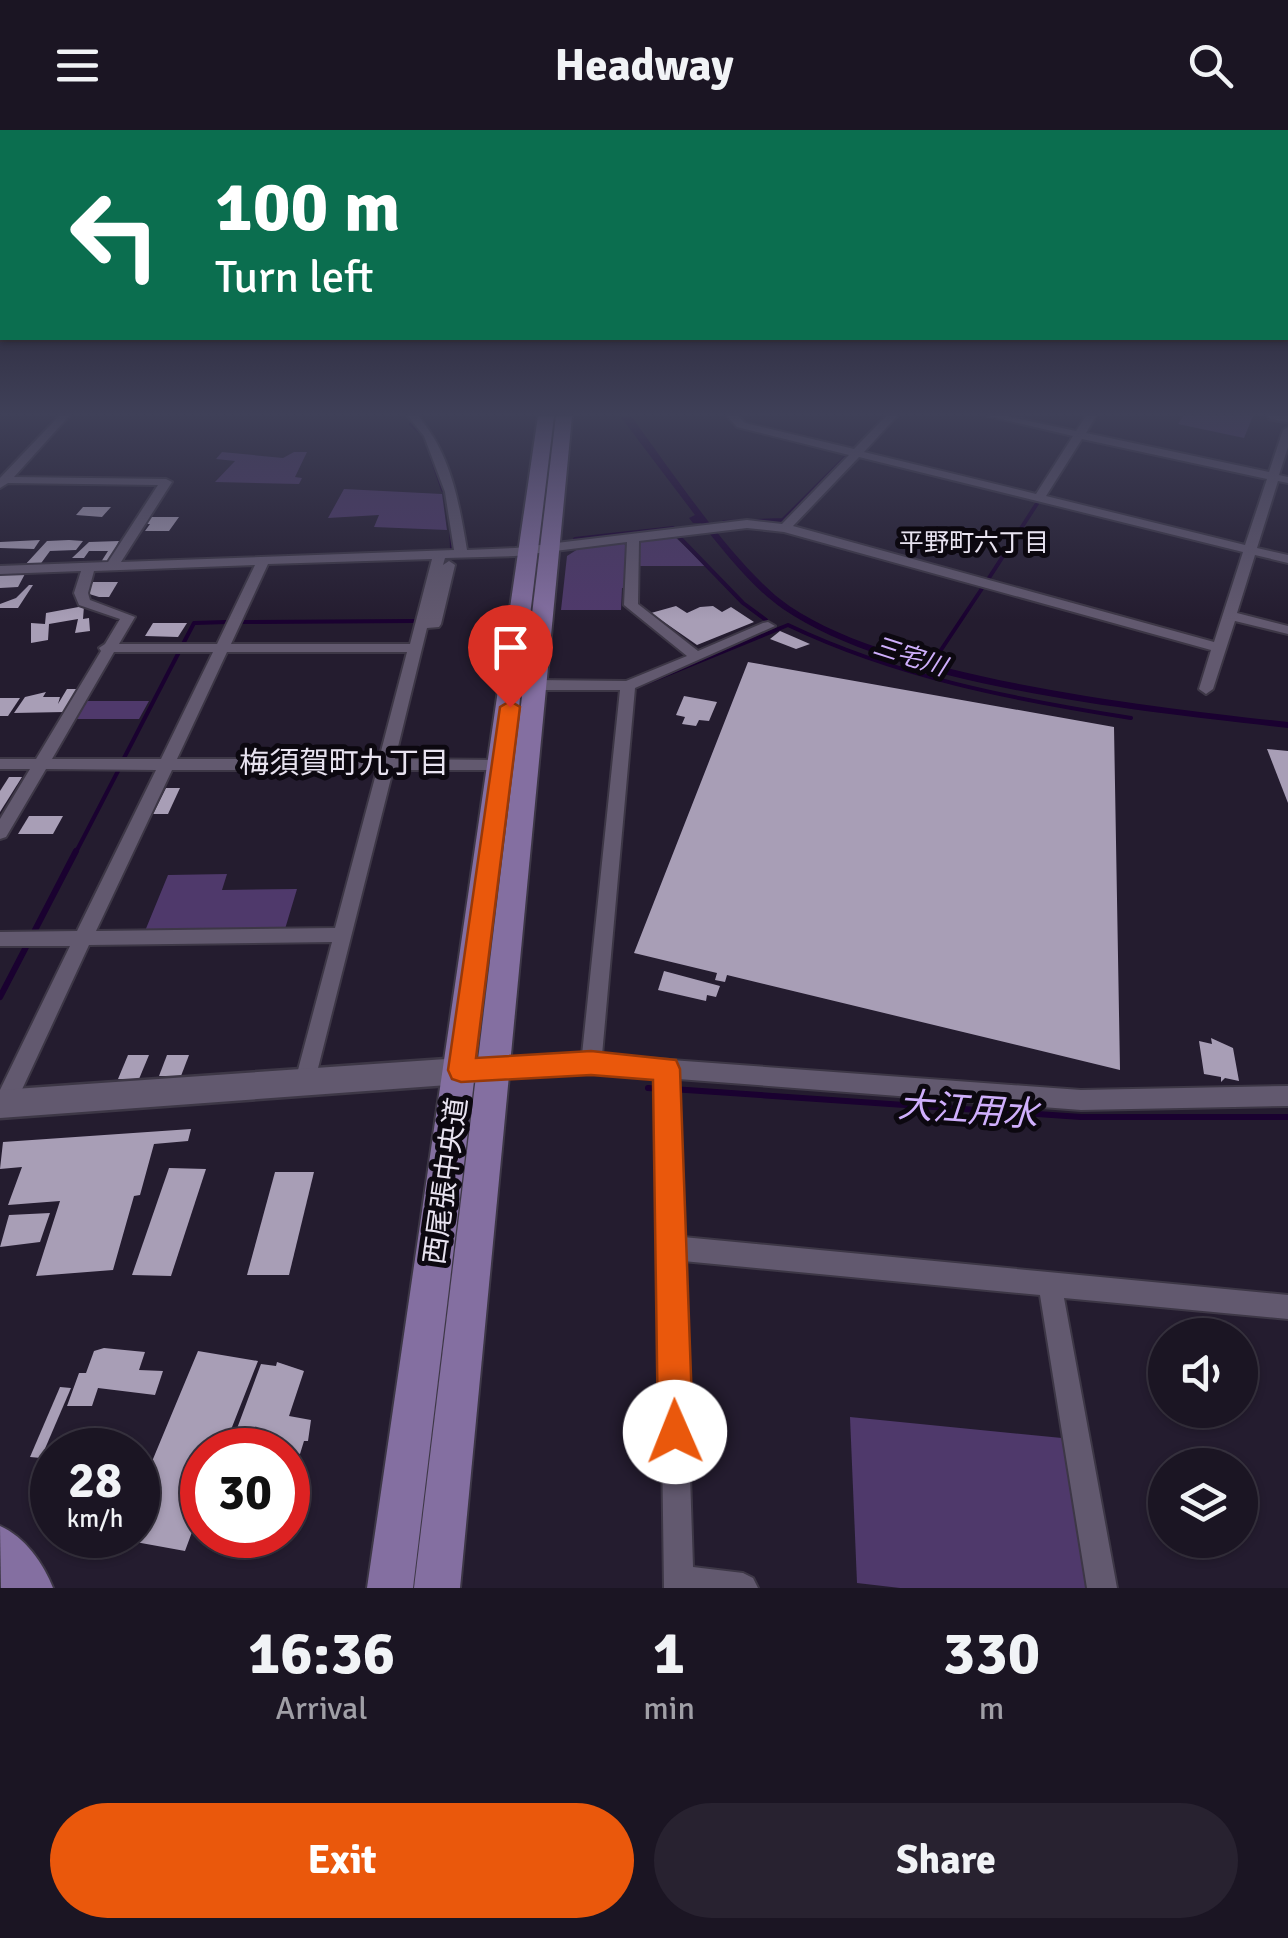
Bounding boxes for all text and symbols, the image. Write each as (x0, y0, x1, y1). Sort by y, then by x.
icon: menu (50, 38, 105, 93)
text: Headway (554, 38, 734, 93)
icon: search (1183, 38, 1238, 93)
text: 100 m (215, 164, 400, 250)
icon: left (50, 170, 180, 300)
text: Turn left (215, 250, 374, 305)
district label: 平野町六丁目 (899, 527, 1049, 558)
pin (468, 605, 553, 708)
icon: arrive (483, 620, 538, 675)
water label: 三宅川 (870, 630, 953, 683)
district label: 梅須賀町九丁目 (239, 745, 449, 782)
water label: 大江用水 (897, 1084, 1043, 1137)
street label: 西尾張中央道 (417, 1095, 475, 1267)
map controls (1148, 1318, 1258, 1558)
button: sound (1148, 1318, 1258, 1428)
position arrow (623, 1380, 727, 1484)
speed limit sign: 30 (180, 1428, 310, 1558)
button: layers (1148, 1448, 1258, 1558)
text: 28 (68, 1450, 122, 1512)
text: km/h (67, 1503, 123, 1534)
text: 16:36 (248, 1617, 395, 1691)
text: 1 (653, 1617, 685, 1691)
text: 330 (943, 1617, 1040, 1691)
text: Arrival (276, 1689, 368, 1728)
text: min (643, 1689, 695, 1728)
text: m (979, 1689, 1004, 1728)
button: Exit (50, 1803, 634, 1918)
button: Share (654, 1803, 1238, 1918)

